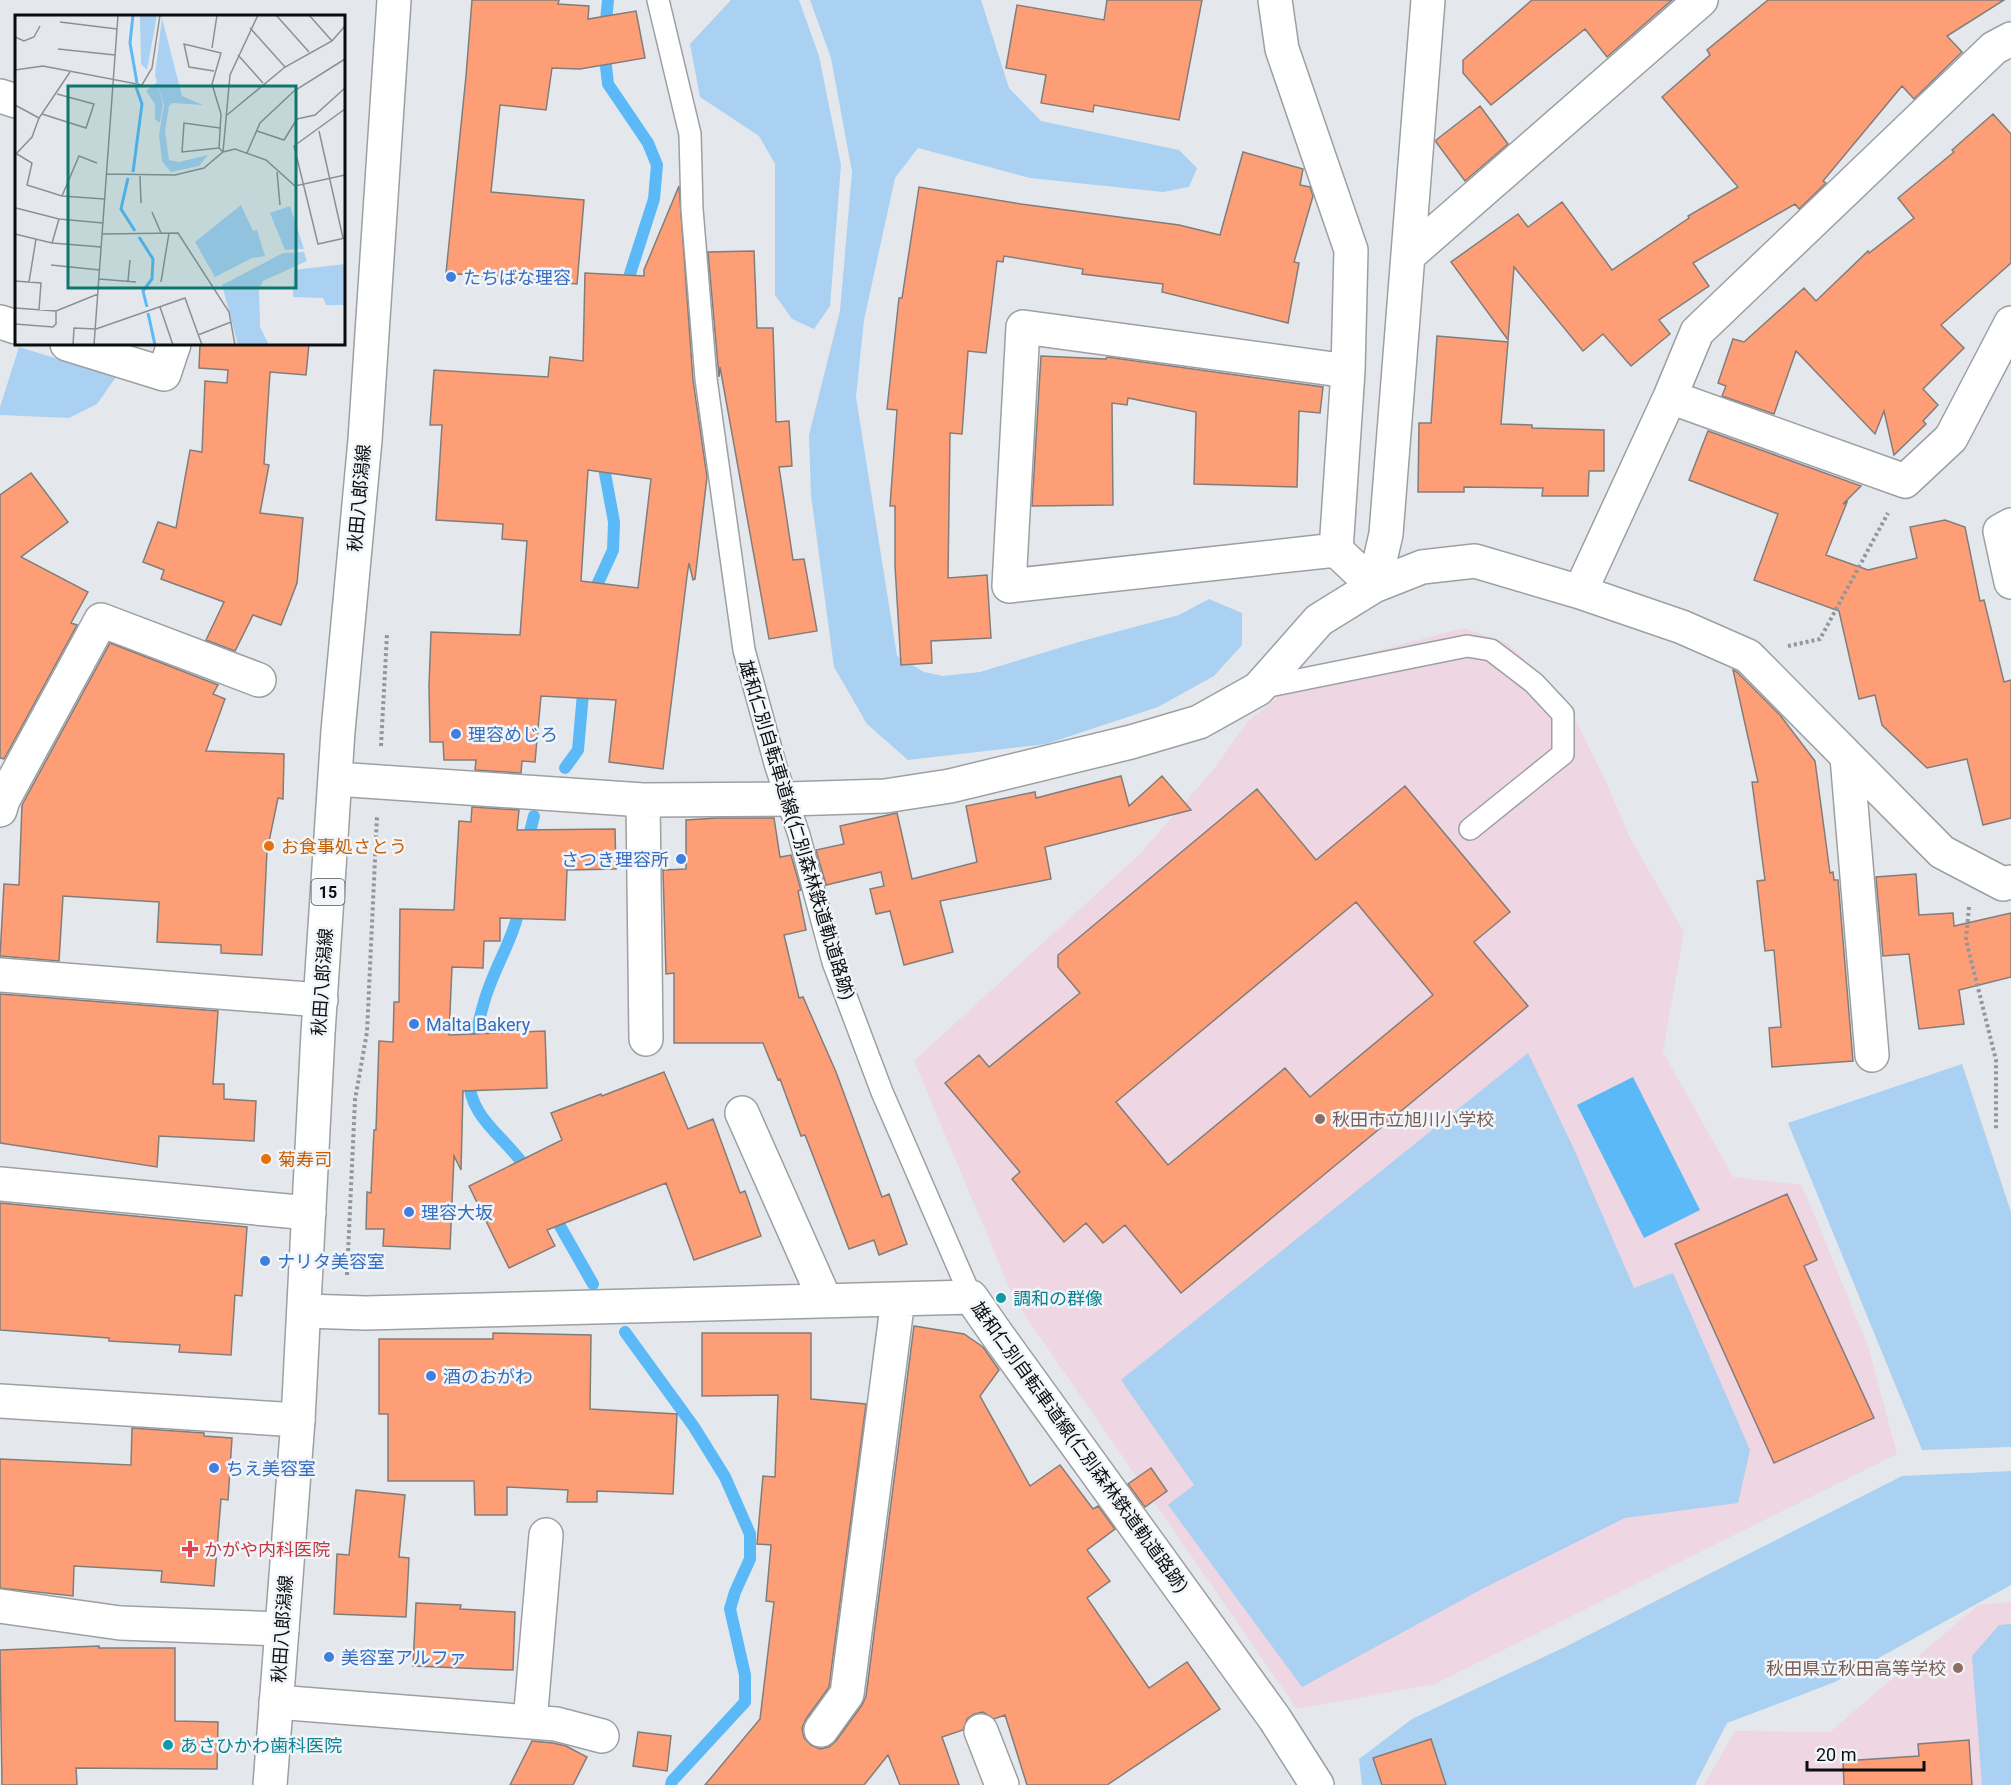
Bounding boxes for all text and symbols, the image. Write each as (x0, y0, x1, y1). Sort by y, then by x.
inset map (15, 15, 345, 345)
place label: たちばな理容 (463, 267, 571, 288)
marker: たちばな理容 (444, 270, 458, 284)
street label: 秋田八郎潟線 (344, 443, 374, 553)
street label: 雄和仁別自転車道線(仁別森林鉄道軌道路跡) (734, 657, 859, 1003)
place label: 理容めじろ (468, 724, 558, 745)
marker: 理容めじろ (449, 727, 463, 741)
place label: お食事処さとう (281, 836, 407, 857)
marker: お食事処さとう (262, 839, 276, 853)
place label: さつき理容所 (561, 849, 669, 870)
marker: さつき理容所 (674, 852, 688, 866)
road number: 15 (312, 879, 344, 905)
street label: 秋田八郎潟線 (308, 927, 336, 1037)
place label: Malta Bakery (426, 1014, 531, 1035)
marker: Malta Bakery (407, 1017, 421, 1031)
place label: 秋田市立旭川小学校 (1332, 1109, 1494, 1130)
marker: 秋田市立旭川小学校 (1313, 1112, 1327, 1126)
place label: 菊寿司 (278, 1149, 332, 1170)
marker: 菊寿司 (259, 1152, 273, 1166)
place label: 理容大坂 (421, 1202, 493, 1223)
marker: 理容大坂 (402, 1205, 416, 1219)
place label: ナリタ美容室 (277, 1251, 385, 1272)
marker: ナリタ美容室 (258, 1254, 272, 1268)
place label: 調和の群像 (1013, 1288, 1103, 1309)
marker: 調和の群像 (994, 1291, 1008, 1305)
street label: 雄和仁別自転車道線(仁別森林鉄道軌道路跡) (967, 1297, 1193, 1597)
place label: 酒のおがわ (443, 1366, 533, 1387)
marker: 酒のおがわ (424, 1369, 438, 1383)
place label: ちえ美容室 (226, 1458, 316, 1479)
marker: ちえ美容室 (207, 1461, 221, 1475)
place label: かがや内科医院 (204, 1539, 330, 1560)
marker: かがや内科医院 (181, 1540, 199, 1558)
street label: 秋田八郎潟線 (268, 1574, 296, 1684)
place label: 美容室アルファ (341, 1647, 467, 1668)
marker: 美容室アルファ (322, 1650, 336, 1664)
place label: 秋田県立秋田高等学校 (1766, 1658, 1946, 1679)
marker: 秋田県立秋田高等学校 (1951, 1661, 1965, 1675)
scale bar (1807, 1734, 1924, 1772)
place label: あさひかわ歯科医院 (180, 1735, 342, 1756)
marker: あさひかわ歯科医院 (161, 1738, 175, 1752)
text: 20 m (1816, 1744, 1856, 1765)

